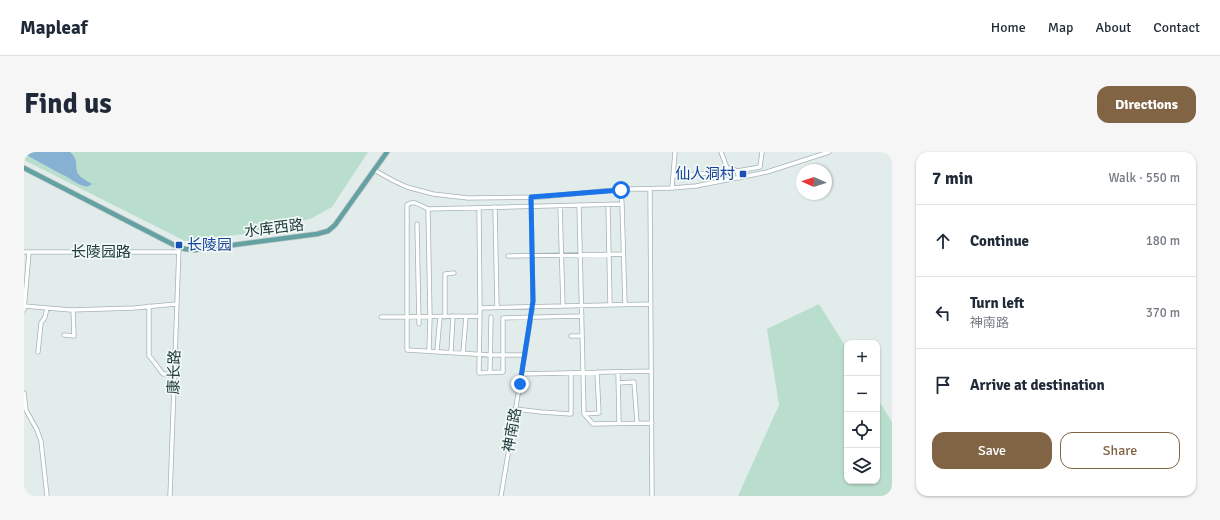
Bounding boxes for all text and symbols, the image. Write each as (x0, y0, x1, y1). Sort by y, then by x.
text: Mapleaf (20, 16, 88, 40)
text: Home (991, 19, 1026, 36)
text: Map (1048, 19, 1073, 36)
text: About (1095, 19, 1131, 36)
text: Contact (1153, 19, 1200, 36)
button: Directions (1097, 86, 1196, 123)
text: Find us (24, 87, 112, 121)
north arrow (796, 164, 832, 200)
place label: 仙人洞村 (675, 165, 735, 183)
text: 7 min (932, 168, 973, 189)
marker: 仙人洞村 (738, 169, 748, 179)
text: Walk · 550 m (1109, 170, 1180, 186)
route start (612, 181, 630, 199)
street label: 水库西路 (243, 215, 305, 241)
icon: ahead (932, 230, 954, 252)
text: Continue (970, 232, 1029, 250)
text: 180 m (1146, 233, 1180, 249)
place label: 长陵园 (187, 236, 232, 254)
marker: 长陵园 (174, 240, 184, 250)
street label: 长陵园路 (71, 243, 131, 261)
text: Turn left (970, 294, 1024, 312)
icon: left (932, 302, 954, 324)
text: 370 m (1146, 305, 1180, 321)
text: 神南路 (970, 315, 1009, 331)
map controls (844, 340, 880, 484)
button: + (844, 340, 880, 376)
street label: 康长路 (164, 349, 184, 395)
icon: arrive (932, 374, 954, 396)
route end (511, 375, 529, 393)
button: − (844, 376, 880, 412)
text: Arrive at destination (970, 376, 1105, 394)
street label: 神南路 (499, 406, 525, 454)
button: locate (844, 412, 880, 448)
button: Save (932, 432, 1052, 469)
button: Share (1060, 432, 1180, 469)
button: layers (844, 448, 880, 484)

